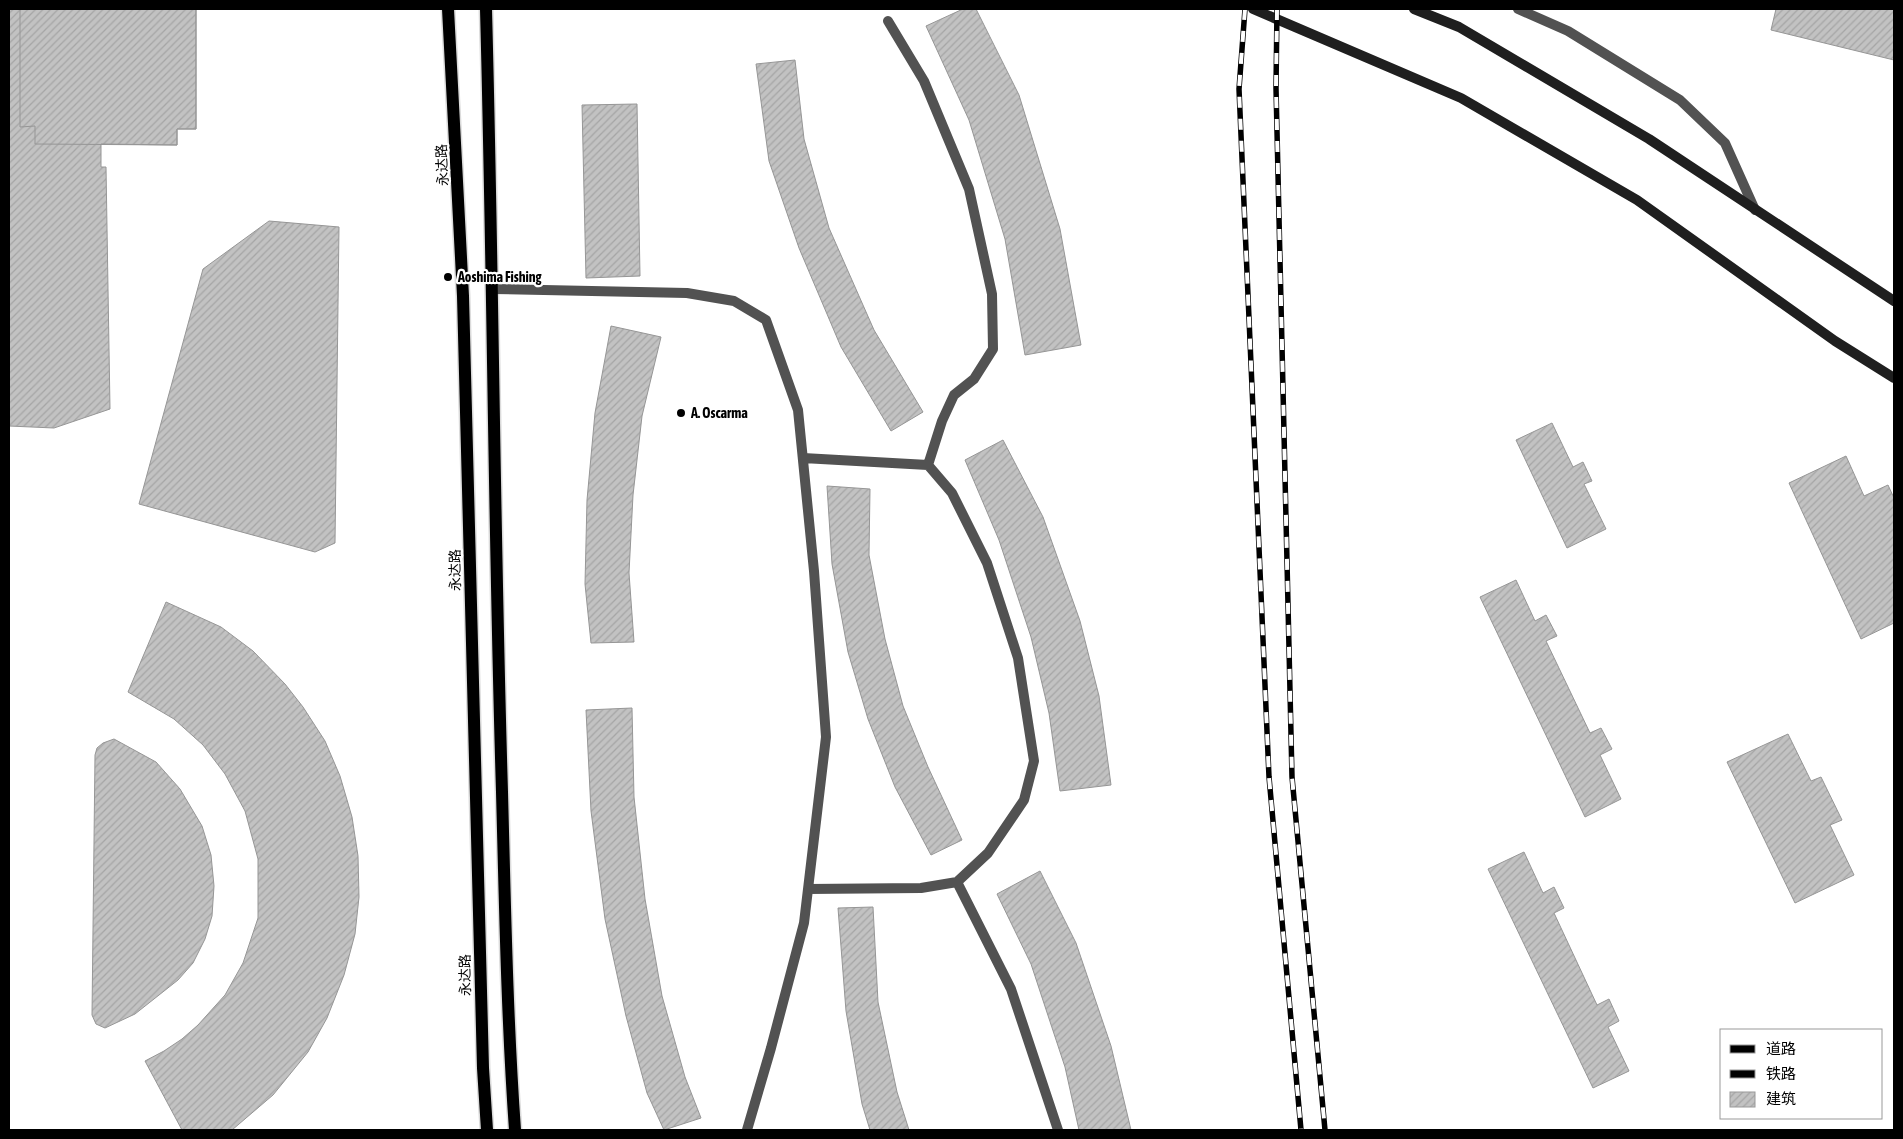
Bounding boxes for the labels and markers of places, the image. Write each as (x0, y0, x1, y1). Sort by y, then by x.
place label: Aoshima Fishing (457, 269, 543, 285)
marker: Aoshima Fishing (442, 271, 454, 283)
place label: A. Oscarma (690, 405, 748, 421)
marker: A. Oscarma (675, 407, 687, 419)

